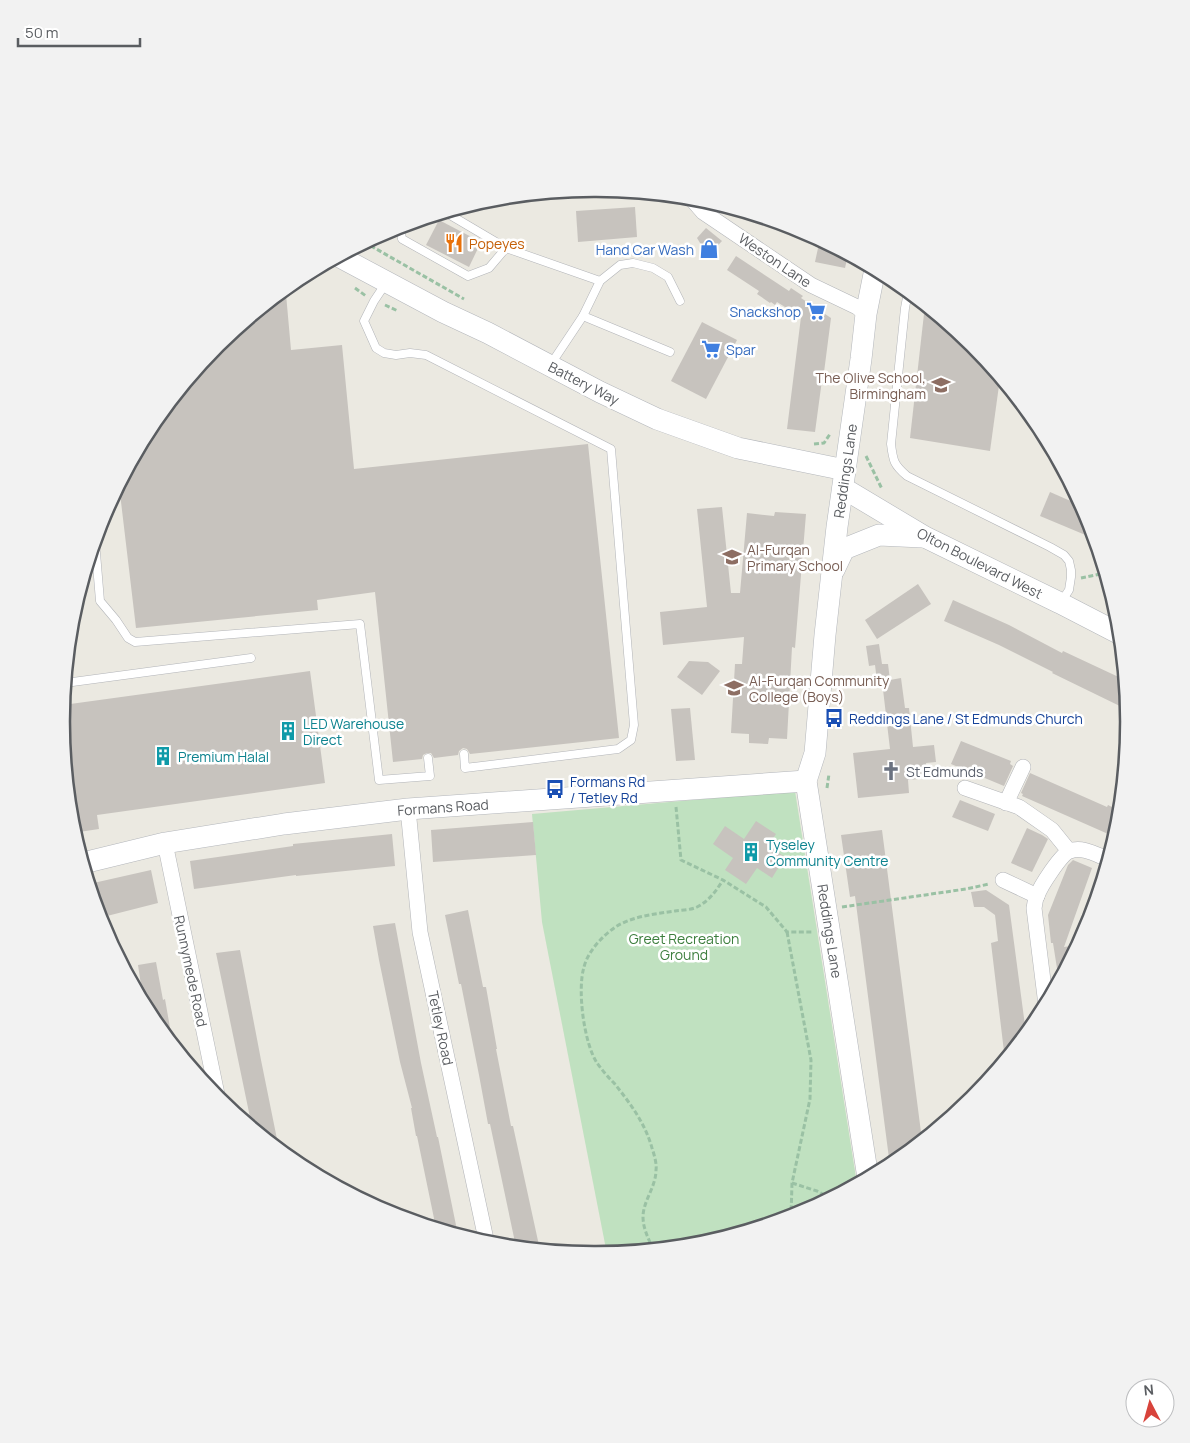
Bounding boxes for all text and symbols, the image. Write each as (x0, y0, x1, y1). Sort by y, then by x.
scale bar (18, 15, 140, 47)
text: 50 m (25, 22, 59, 43)
street label: Weston Lane (735, 229, 815, 291)
restaurant icon: Popeyes (443, 232, 465, 254)
place label: Popeyes (469, 234, 525, 253)
shop icon: Hand Car Wash (698, 238, 720, 260)
place label: Hand Car Wash (596, 240, 694, 259)
supermarket icon: Snackshop (805, 300, 827, 322)
place label: Snackshop (729, 302, 801, 321)
supermarket icon: Spar (700, 338, 722, 360)
place label: Spar (726, 340, 756, 359)
street label: Battery Way (545, 357, 623, 409)
place label: The Olive School, Birmingham (816, 368, 926, 403)
school or university icon: The Olive School, Birmingham (930, 374, 952, 396)
street label: Reddings Lane (829, 423, 861, 519)
street label: Olton Boulevard West (914, 523, 1046, 603)
place label: Al-Furqan Primary School (747, 540, 843, 575)
school or university icon: Al-Furqan Primary School (721, 546, 743, 568)
place label: Al-Furqan Community College (Boys) (749, 671, 890, 706)
school or university icon: Al-Furqan Community College (Boys) (723, 677, 745, 699)
bus stop icon: Reddings Lane / St Edmunds Church (823, 707, 845, 729)
place label: Reddings Lane / St Edmunds Church (849, 709, 1083, 728)
place label: LED Warehouse Direct (303, 714, 404, 749)
building icon: LED Warehouse Direct (277, 720, 299, 742)
building icon: Premium Halal (152, 745, 174, 767)
place label: Premium Halal (178, 747, 269, 766)
church icon: St Edmunds (880, 760, 902, 782)
place label: St Edmunds (906, 762, 983, 781)
place label: Formans Rd / Tetley Rd (570, 772, 645, 807)
bus stop icon: Formans Rd / Tetley Rd (544, 778, 566, 800)
street label: Formans Road (397, 794, 489, 820)
place label: Tyseley Community Centre (766, 835, 889, 870)
building icon: Tyseley Community Centre (740, 841, 762, 863)
street label: Reddings Lane (813, 883, 847, 979)
street label: Runnymede Road (170, 914, 212, 1028)
park label: Greet Recreation Ground (629, 929, 739, 964)
street label: Tetley Road (424, 989, 458, 1067)
north arrow (1125, 1378, 1175, 1428)
text: N (1143, 1380, 1155, 1400)

